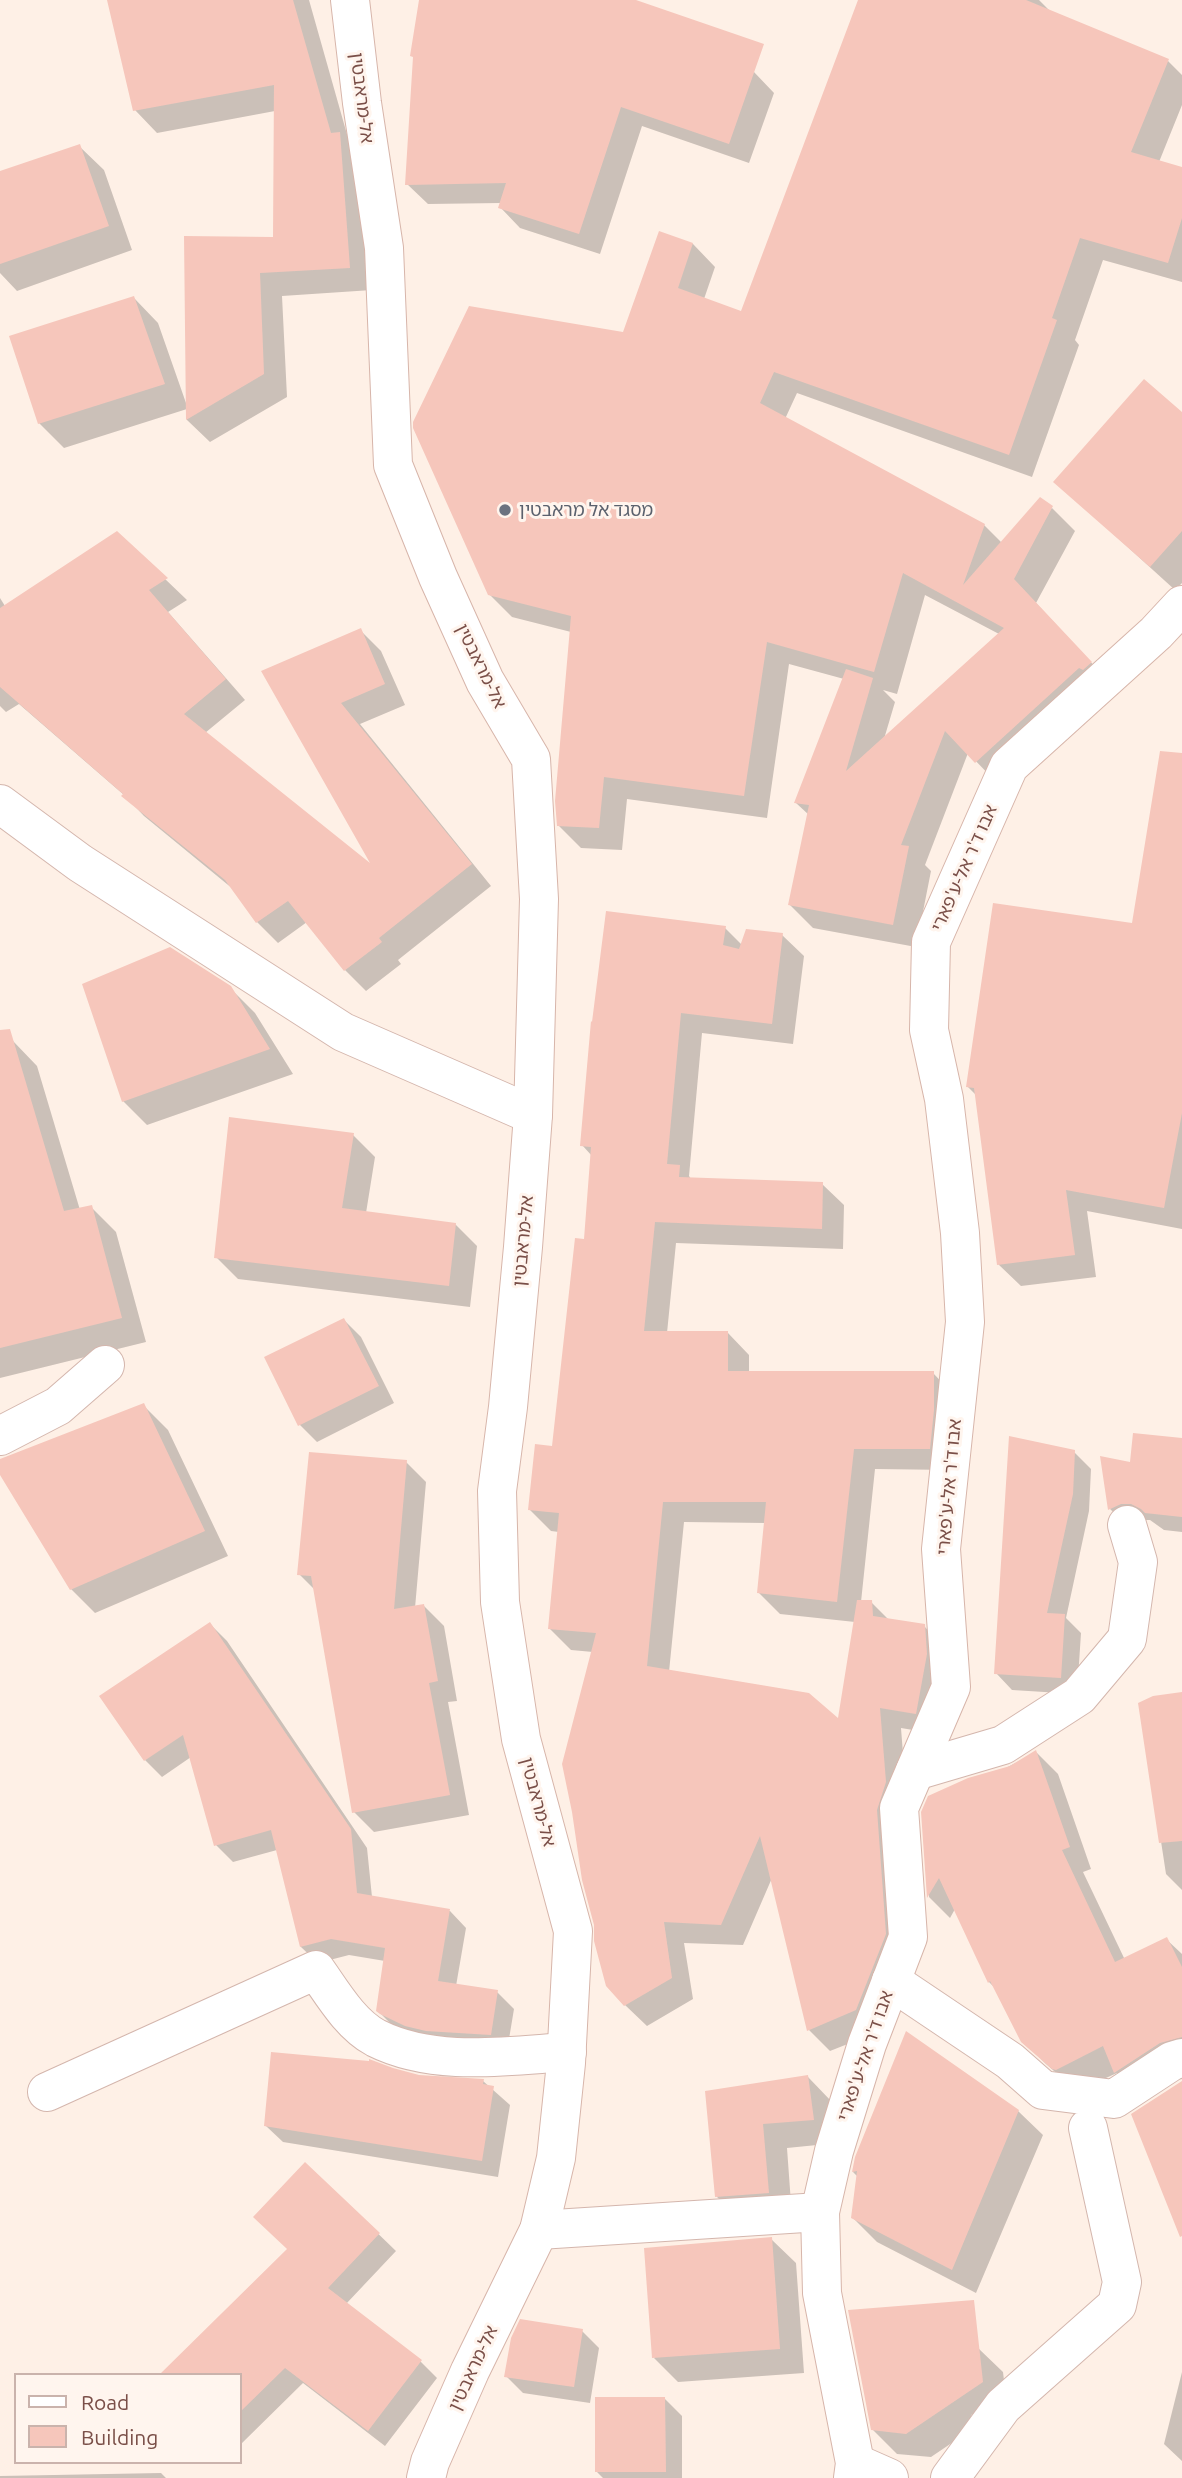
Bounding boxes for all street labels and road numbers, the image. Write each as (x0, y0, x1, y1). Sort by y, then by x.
street label: אל-מראבטין (346, 51, 378, 145)
street label: אל-מראבטין (451, 620, 511, 712)
street label: אבו ד'ר אל-ע'פארי (926, 801, 1002, 935)
street label: אל-מראבטין (508, 1194, 538, 1288)
street label: אבו ד'ר אל-ע'פארי (932, 1418, 966, 1556)
street label: אל-מראבטין (516, 1755, 560, 1849)
street label: אבו ד'ר אל-ע'פארי (833, 1988, 897, 2124)
street label: אל-מראבטין (444, 2322, 502, 2414)

